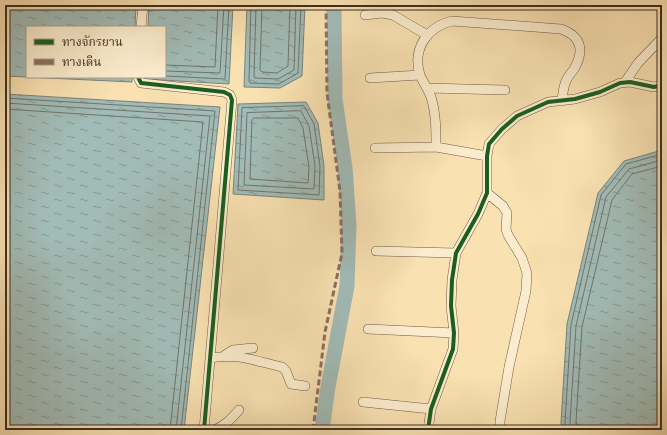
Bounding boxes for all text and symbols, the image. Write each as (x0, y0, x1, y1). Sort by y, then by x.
legend (26, 26, 166, 78)
text: ทางจักรยาน (62, 35, 123, 50)
text: ทางเดิน (62, 55, 101, 70)

